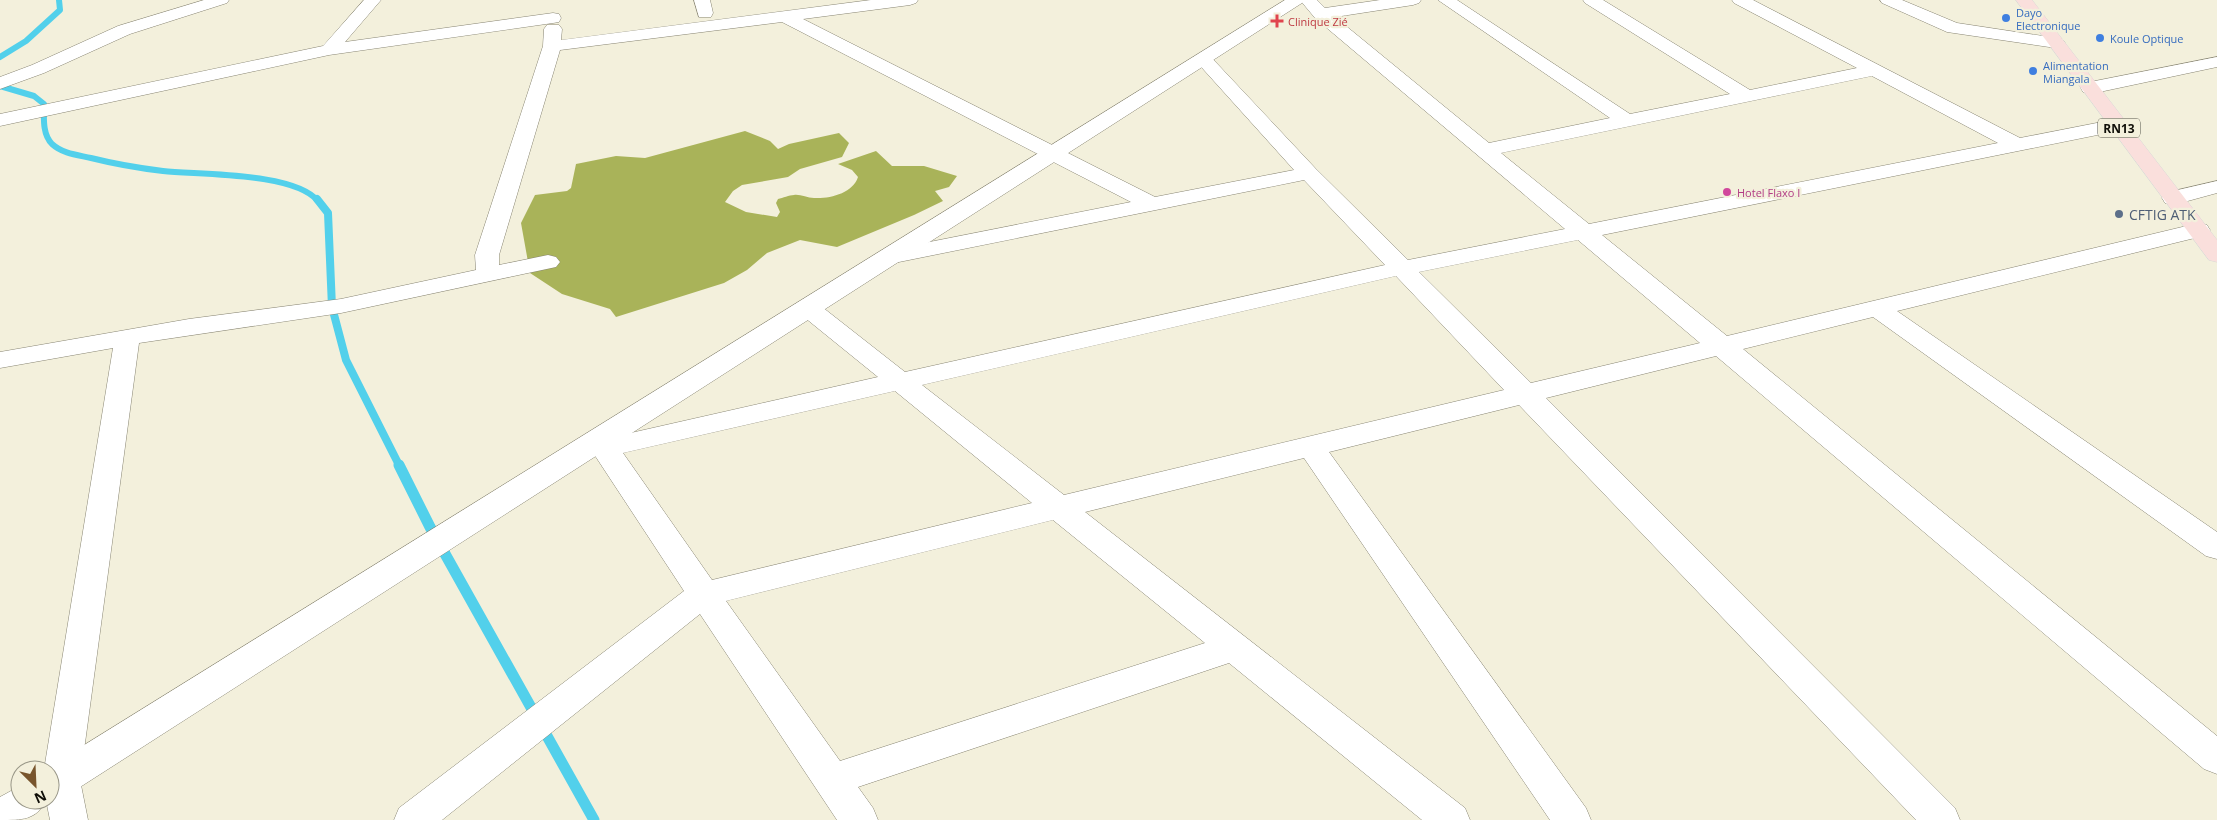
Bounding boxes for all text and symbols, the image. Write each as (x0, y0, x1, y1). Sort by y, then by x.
place label: Dayo Electronique (2016, 5, 2081, 33)
marker: Dayo Electronique (2000, 12, 2012, 24)
marker: Clinique Zié (1270, 14, 1284, 28)
place label: Clinique Zié (1288, 14, 1348, 29)
place label: Koule Optique (2110, 31, 2184, 46)
marker: Koule Optique (2094, 32, 2106, 44)
place label: Alimentation Miangala (2043, 58, 2109, 86)
marker: Alimentation Miangala (2027, 65, 2039, 77)
road number: RN13 (2098, 119, 2140, 138)
place label: Hotel Flaxo I (1737, 185, 1800, 200)
marker: Hotel Flaxo I (1721, 186, 1733, 198)
place label: CFTIG ATK (2129, 205, 2196, 224)
marker: CFTIG ATK (2113, 208, 2125, 220)
north arrow (10, 760, 60, 810)
text: N (31, 786, 50, 808)

